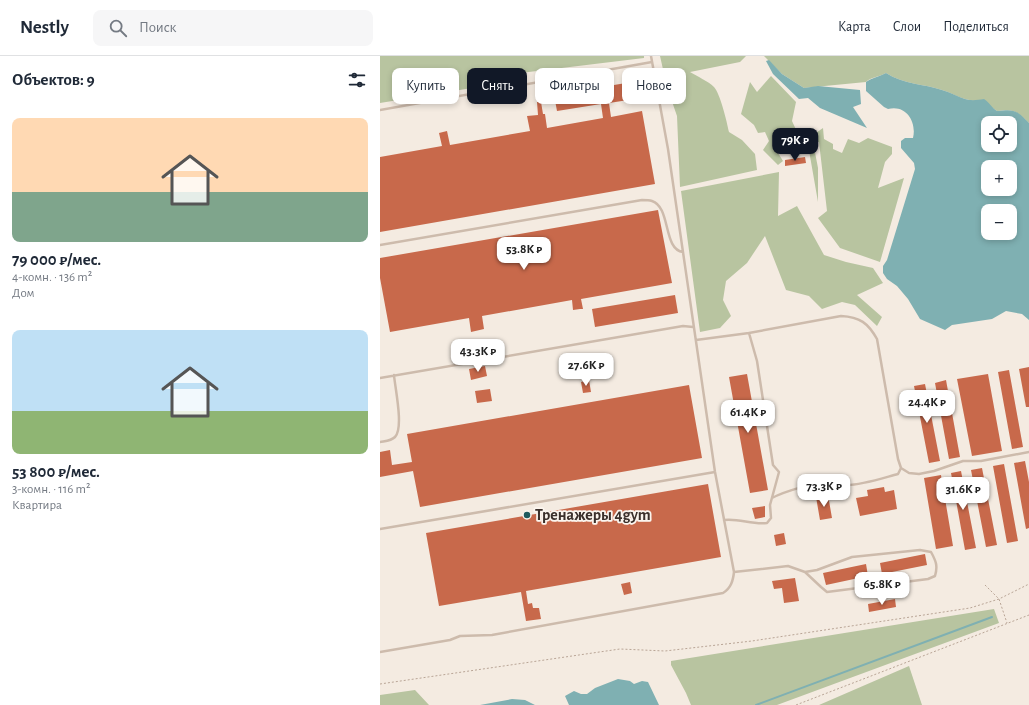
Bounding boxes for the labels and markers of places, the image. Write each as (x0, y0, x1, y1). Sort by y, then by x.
pin: 79K ₽ (767, 128, 823, 162)
pin: 53.8K ₽ (487, 237, 561, 271)
pin: 43.3K ₽ (441, 339, 515, 373)
pin: 27.6K ₽ (549, 353, 623, 387)
pin: 24.4K ₽ (890, 390, 964, 424)
pin: 61.4K ₽ (711, 400, 785, 434)
pin: 73.3K ₽ (787, 474, 861, 508)
pin: 31.6K ₽ (926, 477, 1000, 511)
place label: Тренажеры 4gym (535, 507, 651, 524)
marker: Тренажеры 4gym (522, 510, 532, 520)
pin: 65.8K ₽ (845, 572, 919, 606)

